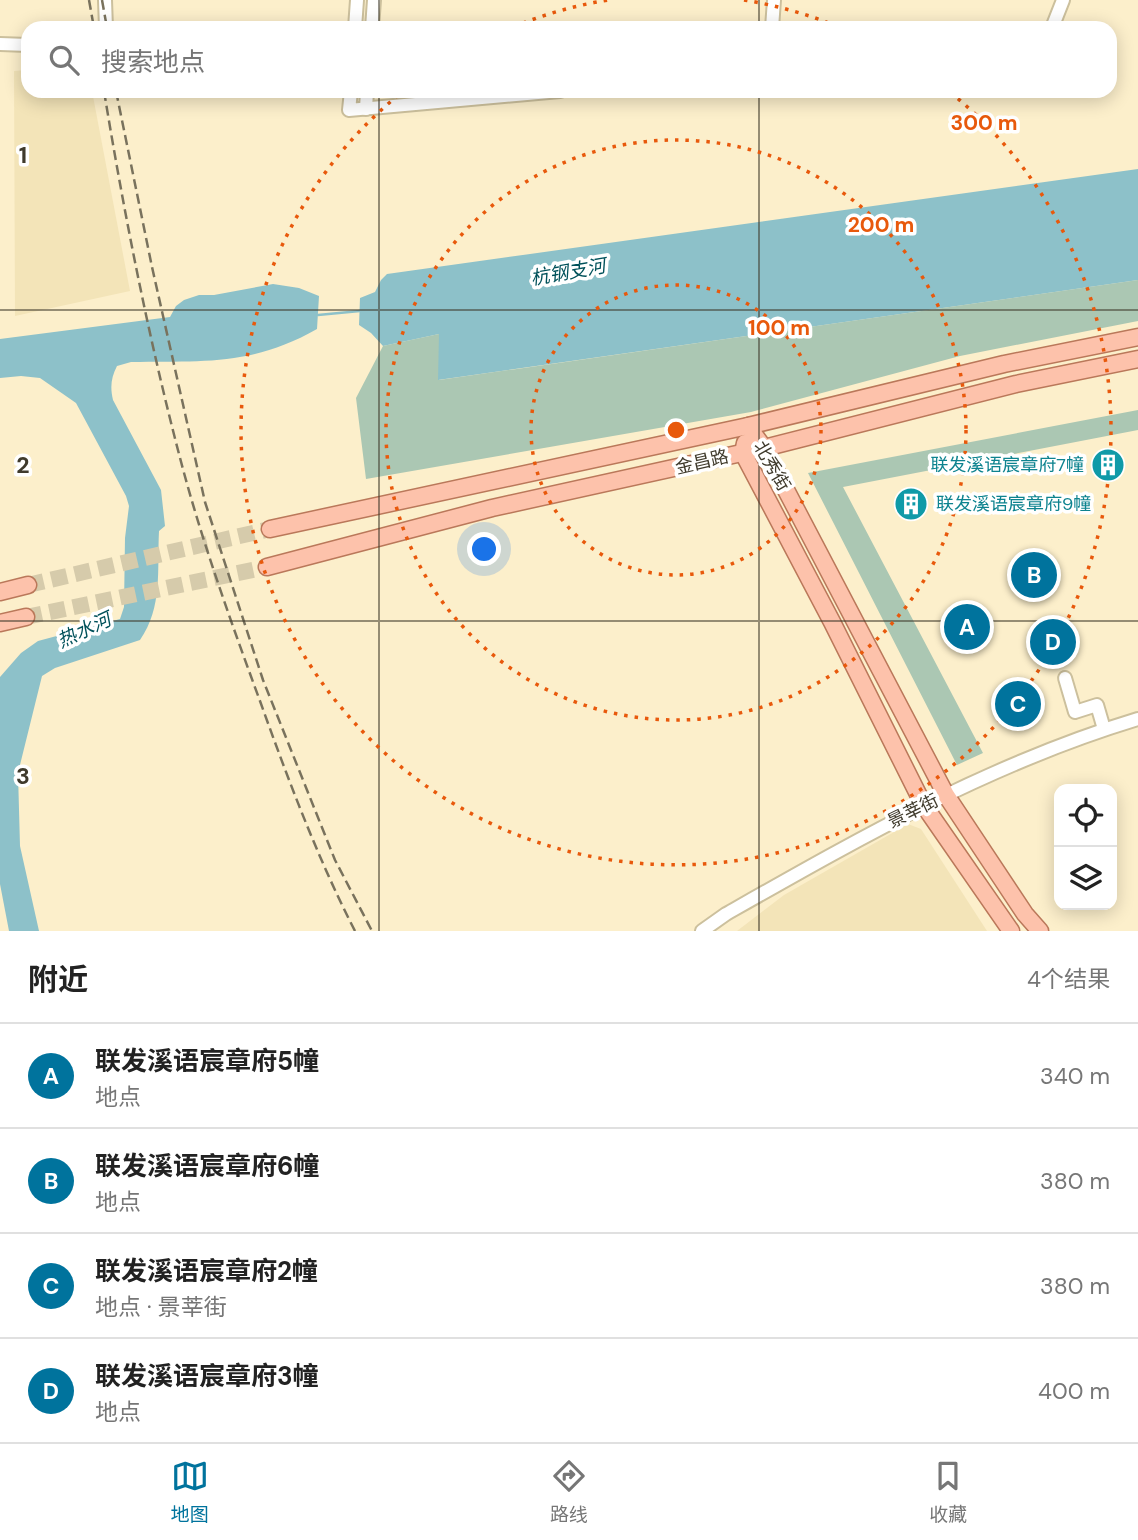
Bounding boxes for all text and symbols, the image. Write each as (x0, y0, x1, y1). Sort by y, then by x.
search box (21, 21, 1117, 98)
icon: search (45, 41, 83, 79)
text: 搜索地点 (101, 45, 205, 79)
text: 300 m (951, 109, 1017, 137)
text: 1 (19, 140, 27, 170)
text: 200 m (848, 211, 914, 239)
water label: 杭钢支河 (528, 252, 612, 291)
text: 100 m (748, 314, 810, 342)
centre of rings (664, 418, 688, 442)
street label: 北秀街 (748, 437, 796, 495)
street label: 金昌路 (673, 444, 731, 480)
building icon: 联发溪语宸章府7幢 (1089, 446, 1127, 484)
text: 2 (16, 450, 30, 480)
place label: 联发溪语宸章府7幢 (930, 453, 1084, 477)
building icon: 联发溪语宸章府9幢 (892, 485, 930, 523)
place label: 联发溪语宸章府9幢 (936, 492, 1091, 516)
your location (467, 532, 501, 566)
pin: B (1011, 549, 1057, 601)
pin: A (944, 601, 990, 653)
water label: 热水河 (53, 605, 119, 653)
pin: D (1030, 616, 1076, 668)
pin: C (995, 678, 1041, 730)
text: 3 (16, 761, 30, 791)
map controls (1054, 784, 1117, 910)
button: locate (1054, 784, 1117, 847)
street label: 景莘街 (883, 788, 943, 834)
button: layers (1054, 847, 1117, 910)
text: 附近 (28, 960, 88, 999)
text: 4个结果 (1027, 964, 1110, 994)
text: 联发溪语宸章府5幢 (95, 1044, 319, 1078)
text: A (43, 1061, 59, 1091)
text: 340 m (1040, 1061, 1110, 1091)
text: 地点 (95, 1082, 141, 1112)
text: 联发溪语宸章府6幢 (95, 1149, 319, 1183)
text: B (44, 1166, 58, 1196)
text: 380 m (1040, 1166, 1110, 1196)
text: 地点 (95, 1187, 141, 1217)
text: 联发溪语宸章府2幢 (95, 1254, 318, 1288)
text: C (43, 1271, 59, 1301)
text: 380 m (1040, 1271, 1110, 1301)
text: 地点 · 景莘街 (95, 1292, 227, 1322)
text: 联发溪语宸章府3幢 (95, 1359, 319, 1393)
text: D (43, 1376, 59, 1406)
text: 400 m (1038, 1376, 1110, 1406)
text: 地点 (95, 1397, 141, 1427)
tab: 地图 (171, 1457, 209, 1527)
tab: 路线 (550, 1457, 588, 1527)
tab: 收藏 (929, 1457, 967, 1527)

